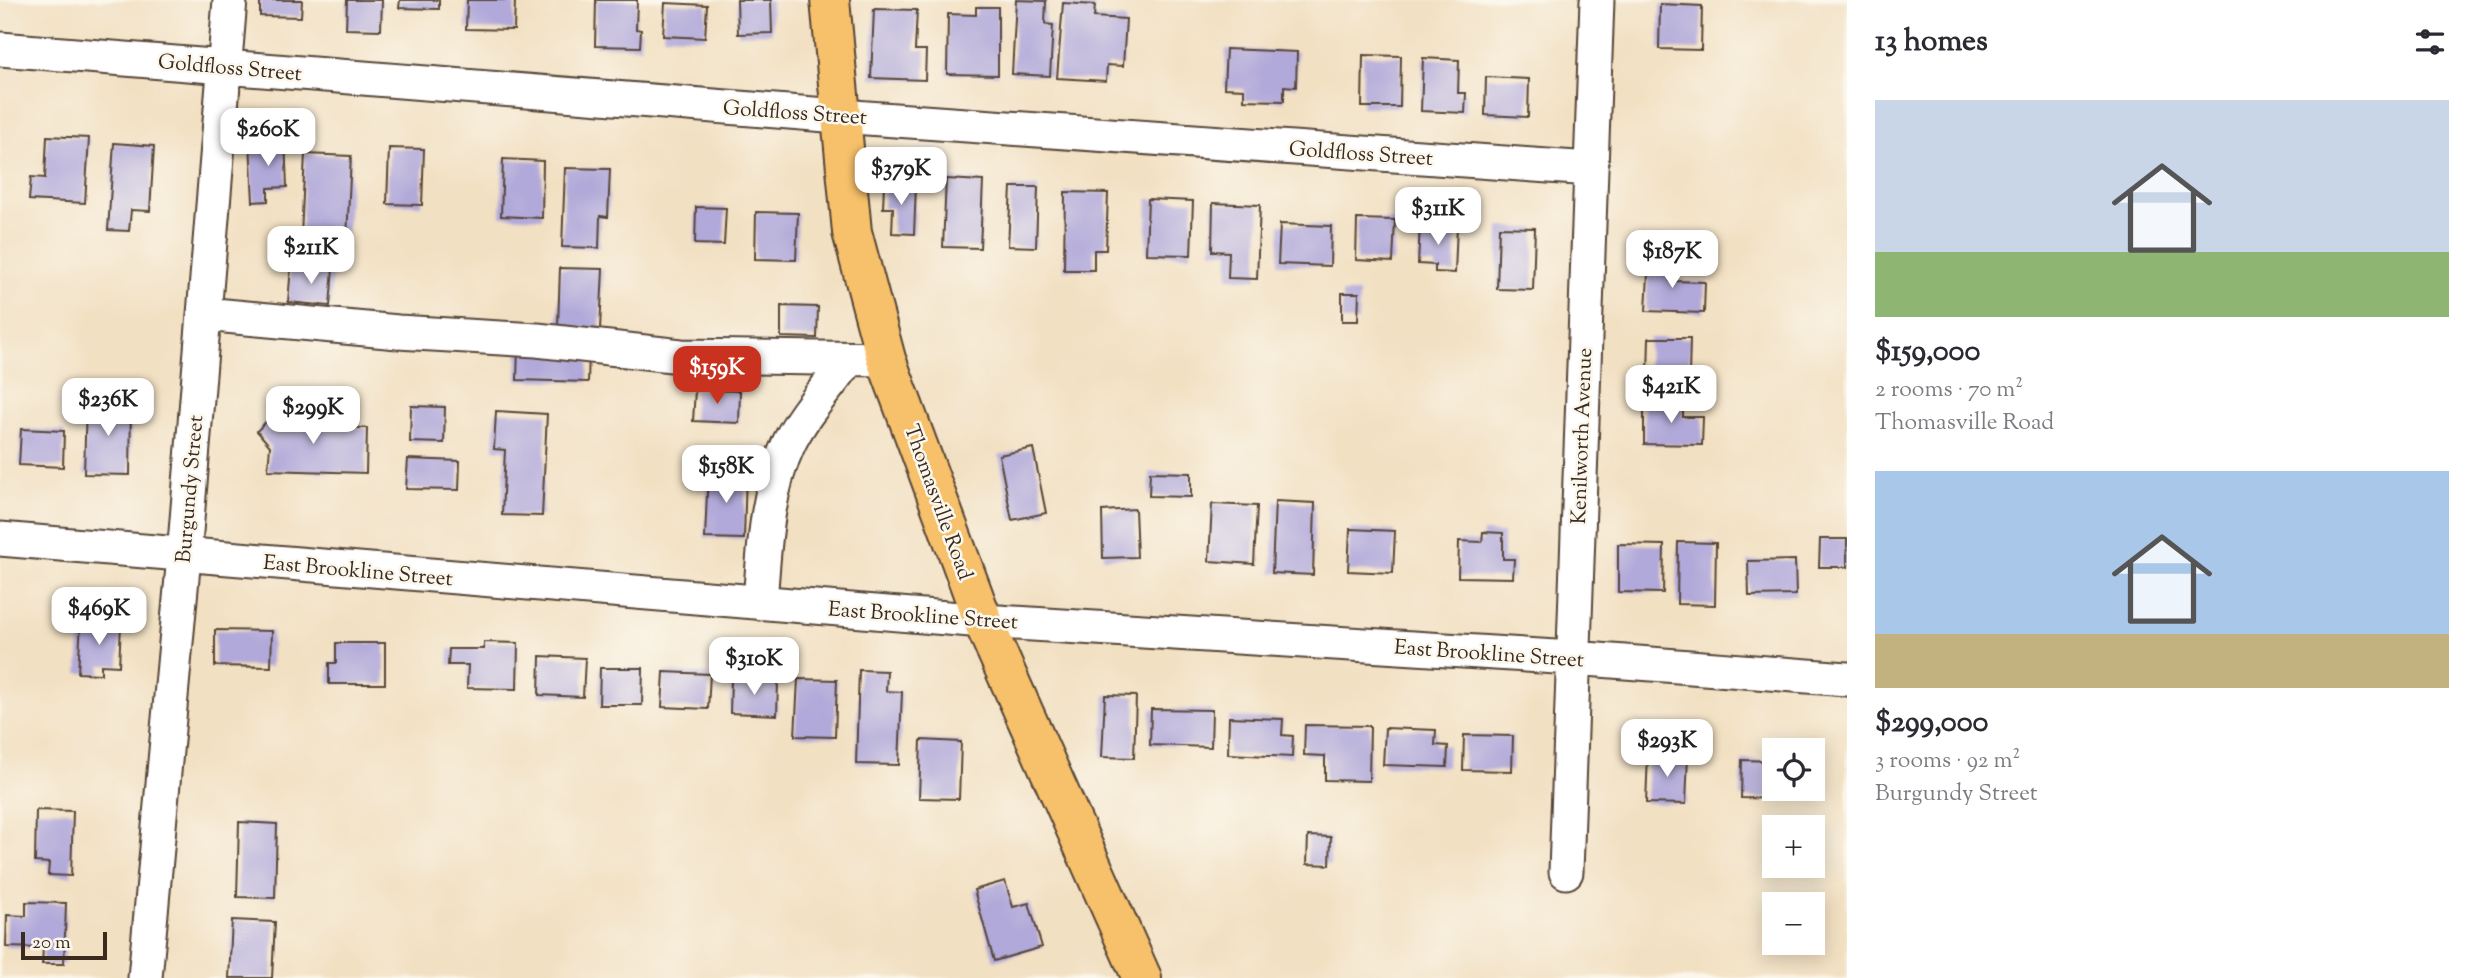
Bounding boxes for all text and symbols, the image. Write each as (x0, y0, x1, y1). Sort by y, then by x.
text: 13 homes (1875, 21, 1988, 64)
icon: filters (2411, 23, 2449, 61)
street label: Goldfloss Street (157, 48, 303, 90)
street label: Goldfloss Street (722, 94, 868, 134)
pin: $260K (219, 108, 317, 168)
text: $260K (236, 114, 300, 147)
street label: Goldfloss Street (1288, 135, 1434, 175)
icon: home (2099, 145, 2225, 271)
pin: $379K (852, 148, 950, 207)
text: $379K (871, 153, 931, 186)
pin: $311K (1389, 188, 1487, 247)
text: $311K (1411, 193, 1465, 226)
pin: $211K (262, 226, 360, 286)
pin: $187K (1623, 230, 1721, 290)
text: $211K (283, 232, 339, 265)
text: $187K (1642, 236, 1702, 269)
text: $159,000 (1875, 331, 1980, 374)
pin: $159K (668, 346, 766, 406)
street label: Kenilworth Avenue (1565, 347, 1601, 525)
text: $159K (689, 352, 745, 385)
pin: $421K (1622, 366, 1720, 425)
text: $421K (1641, 371, 1701, 404)
text: 2 rooms · 70 m² (1875, 374, 2023, 407)
pin: $236K (59, 378, 157, 438)
text: $236K (78, 384, 138, 417)
pin: $299K (264, 386, 362, 446)
text: $299K (282, 392, 344, 425)
text: Thomasville Road (1875, 407, 2054, 440)
street label: Burgundy Street (170, 414, 212, 564)
street label: Thomasville Road (895, 421, 979, 585)
pin: $158K (677, 446, 775, 505)
text: $158K (698, 451, 754, 484)
icon: home (2099, 516, 2225, 642)
street label: East Brookline Street (262, 549, 454, 595)
pin: $469K (50, 588, 148, 647)
text: $469K (68, 593, 130, 626)
street label: East Brookline Street (827, 595, 1019, 639)
street label: East Brookline Street (1393, 633, 1585, 677)
pin: $310K (705, 638, 803, 697)
text: $310K (725, 643, 783, 676)
text: $299,000 (1875, 702, 1988, 745)
pin: $293K (1618, 720, 1716, 779)
text: $293K (1637, 725, 1697, 758)
map controls (1762, 738, 1825, 955)
button: locate (1762, 738, 1825, 801)
text: 3 rooms · 92 m² (1875, 745, 2020, 778)
text: Burgundy Street (1875, 778, 2038, 811)
button: + (1762, 815, 1825, 878)
button: − (1762, 892, 1825, 955)
scale bar (21, 929, 107, 961)
text: 20 m (32, 930, 71, 957)

